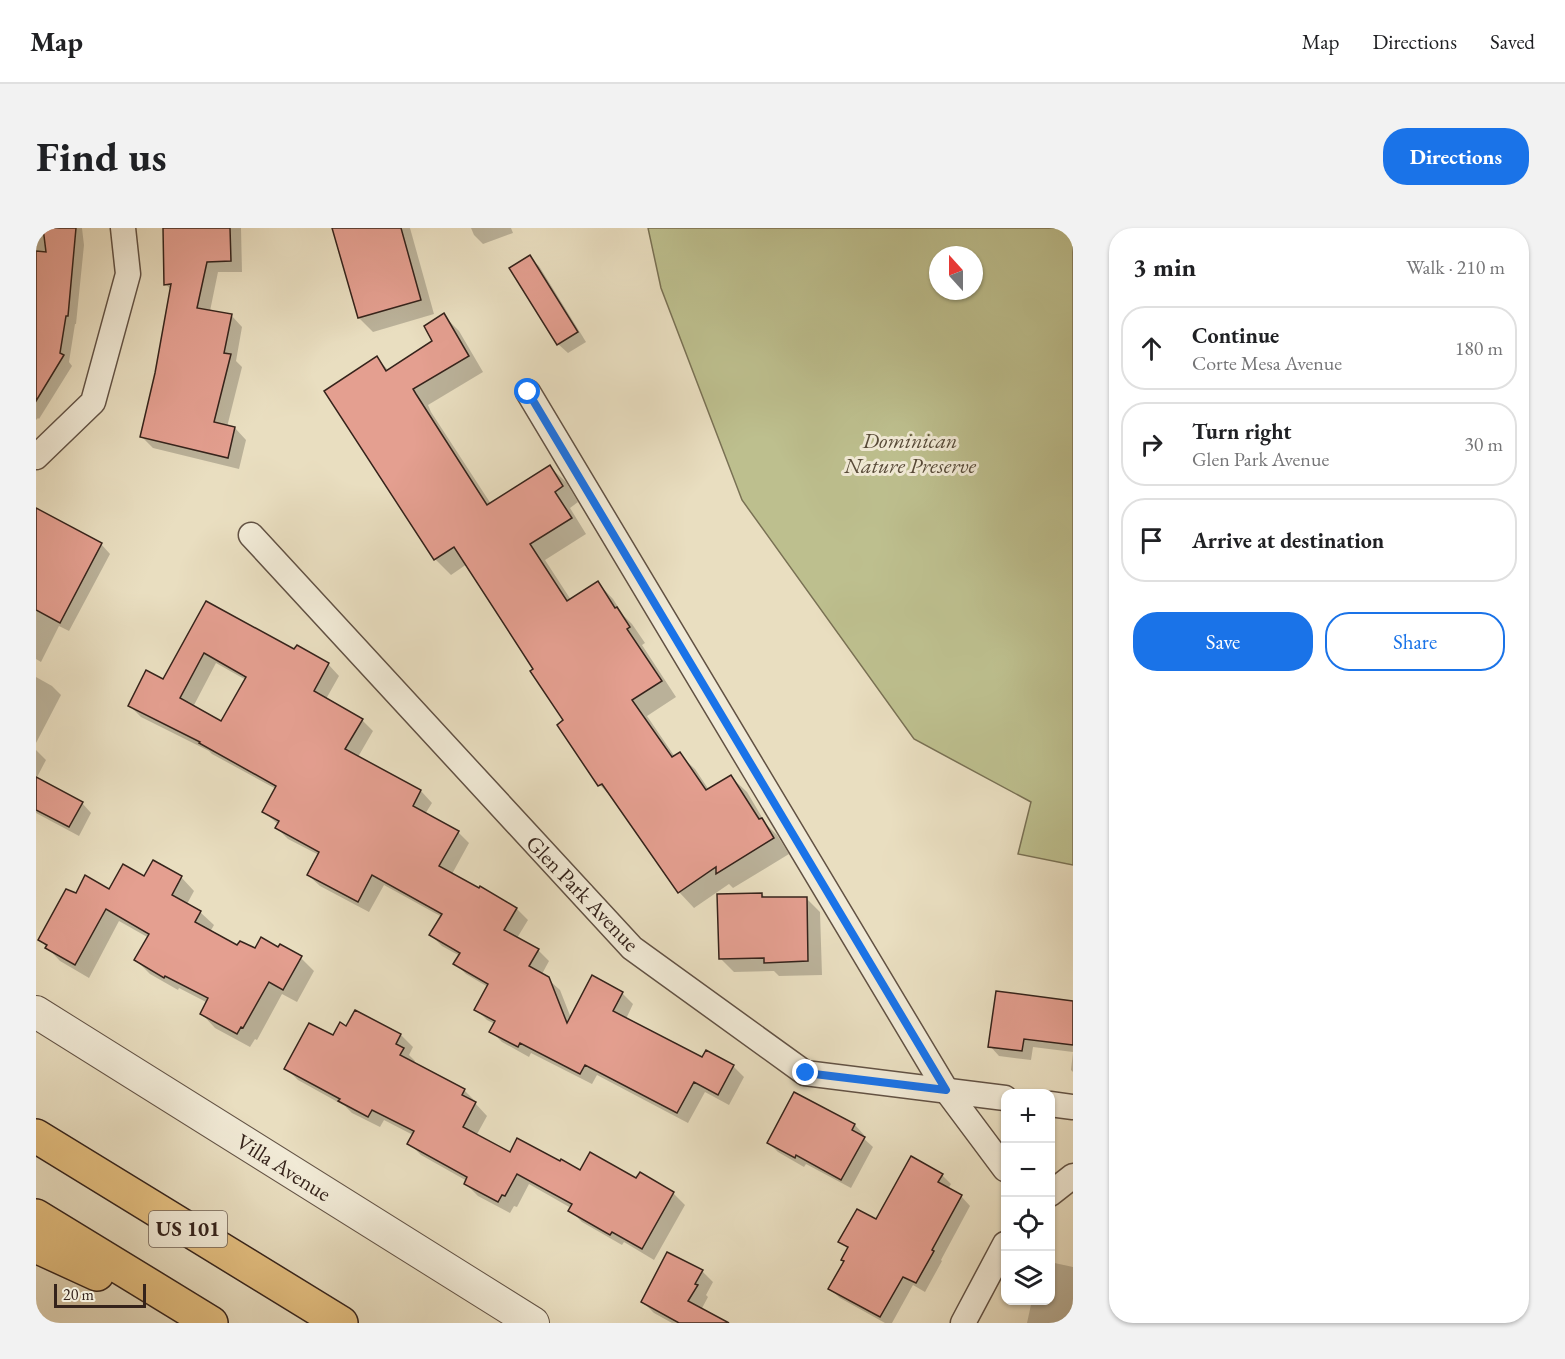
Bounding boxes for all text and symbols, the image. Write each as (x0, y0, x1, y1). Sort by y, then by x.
text: Map (30, 23, 83, 59)
text: Map (1302, 28, 1339, 55)
text: Directions (1372, 28, 1457, 55)
text: Saved (1490, 28, 1535, 55)
button: Directions (1383, 128, 1529, 185)
text: Find us (36, 129, 167, 184)
north arrow (929, 246, 983, 300)
text: 3 min (1133, 250, 1196, 284)
text: Walk · 210 m (1406, 254, 1505, 280)
text: Continue (1192, 321, 1279, 350)
icon: ahead (1135, 332, 1168, 365)
text: 180 m (1455, 335, 1503, 361)
text: Corte Mesa Avenue (1192, 350, 1342, 376)
route start (514, 378, 540, 404)
text: Turn right (1192, 417, 1291, 446)
park label: Dominican Nature Preserve (843, 426, 977, 480)
icon: right (1135, 428, 1168, 461)
text: 30 m (1464, 431, 1503, 457)
text: Glen Park Avenue (1192, 446, 1329, 472)
icon: arrive (1135, 524, 1168, 557)
text: Arrive at destination (1192, 526, 1384, 555)
button: Save (1133, 612, 1313, 671)
button: Share (1325, 612, 1505, 671)
street label: Glen Park Avenue (520, 829, 646, 958)
route end (792, 1059, 818, 1085)
map controls (1001, 1089, 1055, 1305)
button: + (1001, 1089, 1055, 1143)
street label: Villa Avenue (231, 1127, 337, 1208)
button: − (1001, 1143, 1055, 1197)
button: locate (1001, 1197, 1055, 1251)
road number: US 101 (149, 1211, 227, 1247)
button: layers (1001, 1251, 1055, 1305)
scale bar (54, 1281, 146, 1308)
text: 20 m (63, 1284, 94, 1305)

